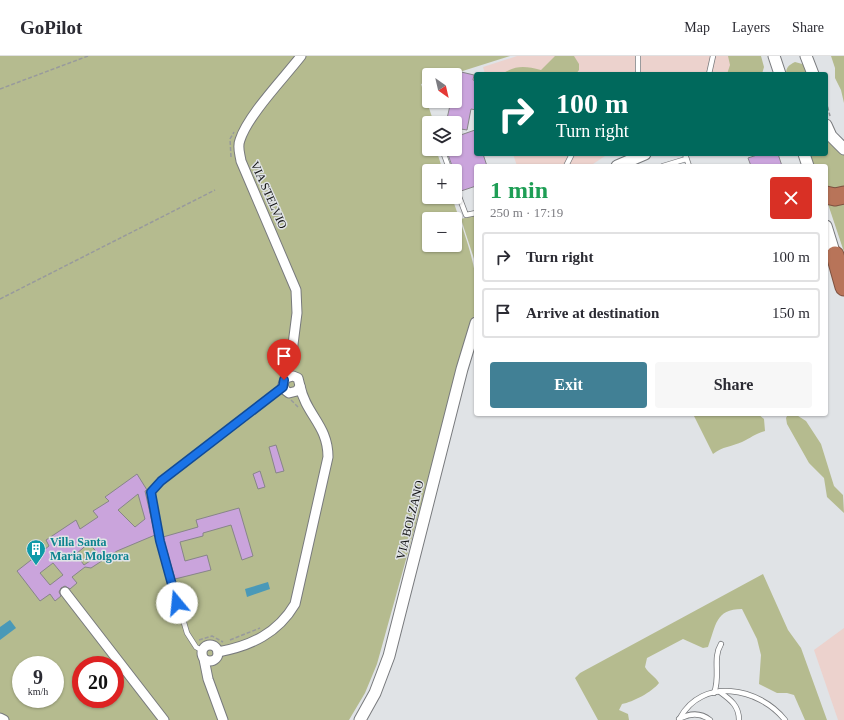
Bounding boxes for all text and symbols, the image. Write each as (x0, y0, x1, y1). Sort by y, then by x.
text: GoPilot (20, 17, 82, 38)
text: Map (684, 20, 710, 35)
text: Layers (732, 20, 770, 35)
text: Share (792, 20, 824, 35)
north arrow (422, 68, 462, 108)
map controls (422, 68, 462, 252)
icon: right (490, 88, 542, 140)
text: 100 m (556, 88, 628, 119)
button: layers (422, 116, 462, 156)
text: Turn right (556, 121, 629, 141)
street label: VIA STELVIO (248, 159, 290, 231)
button: + (422, 164, 462, 204)
text: 1 min (490, 177, 548, 203)
button: close (770, 177, 812, 219)
text: 250 m · 17:19 (490, 205, 563, 220)
button: − (422, 212, 462, 252)
icon: right (492, 246, 514, 268)
text: Turn right (526, 249, 593, 265)
text: 100 m (772, 249, 810, 265)
icon: arrive (492, 302, 514, 324)
text: Arrive at destination (526, 305, 659, 321)
text: 150 m (772, 305, 810, 321)
pin (267, 339, 301, 380)
icon: arrive (273, 345, 295, 367)
button: Exit (490, 362, 647, 408)
button: Share (655, 362, 812, 408)
street label: VIA BOLZANO (393, 479, 427, 561)
place label: Villa Santa Maria Molgora (50, 535, 129, 563)
building icon: Villa Santa Maria Molgora (25, 538, 47, 566)
position arrow (156, 582, 198, 624)
speed limit sign: 20 (72, 656, 124, 708)
text: 9 (33, 666, 43, 688)
text: km/h (28, 686, 48, 697)

